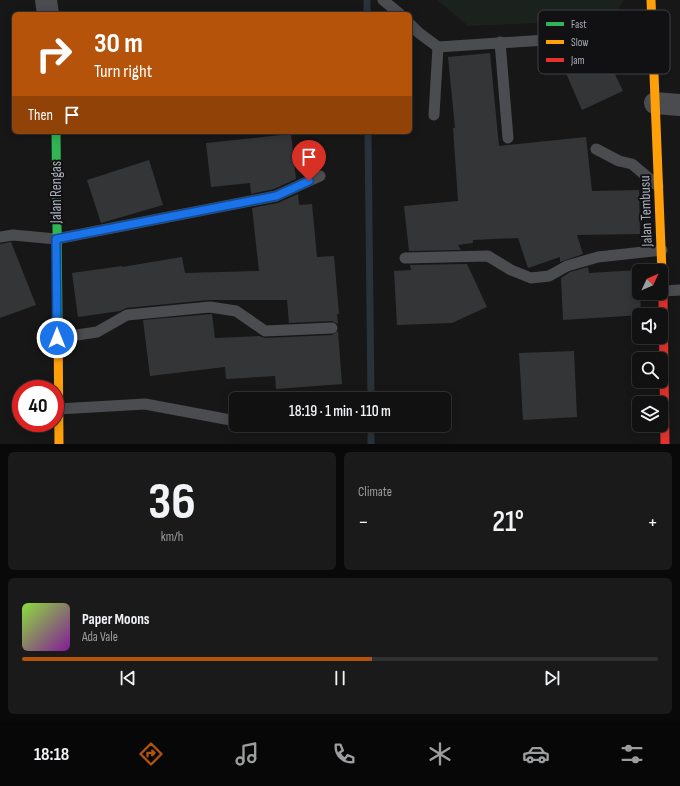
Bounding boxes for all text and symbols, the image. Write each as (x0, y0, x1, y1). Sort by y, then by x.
legend (538, 10, 670, 74)
text: Fast (571, 18, 587, 31)
text: 30 m (94, 27, 143, 60)
icon: right (28, 28, 80, 80)
text: Slow (571, 36, 588, 49)
text: Jam (570, 54, 585, 67)
text: Turn right (94, 61, 152, 82)
icon: arrive (61, 104, 83, 126)
text: Then (28, 106, 53, 125)
pin (292, 140, 326, 181)
icon: arrive (298, 146, 320, 168)
street label: Jalan Rengas (47, 161, 66, 224)
street label: Jalan Tembusu (635, 175, 657, 248)
north arrow (632, 264, 668, 300)
map controls (632, 264, 668, 432)
button: sound (632, 308, 668, 344)
position arrow (36, 317, 78, 359)
button: search (632, 352, 668, 388)
speed limit sign: 40 (12, 380, 64, 432)
button: layers (632, 396, 668, 432)
text: 18:19 · 1 min · 110 m (289, 402, 391, 421)
text: 36 (148, 471, 196, 534)
text: Climate (358, 484, 392, 500)
text: 21° (492, 504, 524, 540)
text: − (358, 509, 369, 536)
text: + (647, 509, 658, 536)
text: km/h (161, 529, 183, 545)
text: Paper Moons (82, 610, 150, 629)
text: Ada Vale (82, 629, 118, 645)
icon: previous (117, 667, 139, 689)
icon: pause (329, 667, 351, 689)
icon: next (541, 667, 563, 689)
icon: directions (137, 740, 165, 768)
icon: music (233, 740, 261, 768)
icon: phone (330, 740, 358, 768)
icon: climate (426, 740, 454, 768)
icon: car (522, 740, 550, 768)
icon: filters (618, 740, 646, 768)
text: 18:18 (34, 744, 69, 765)

